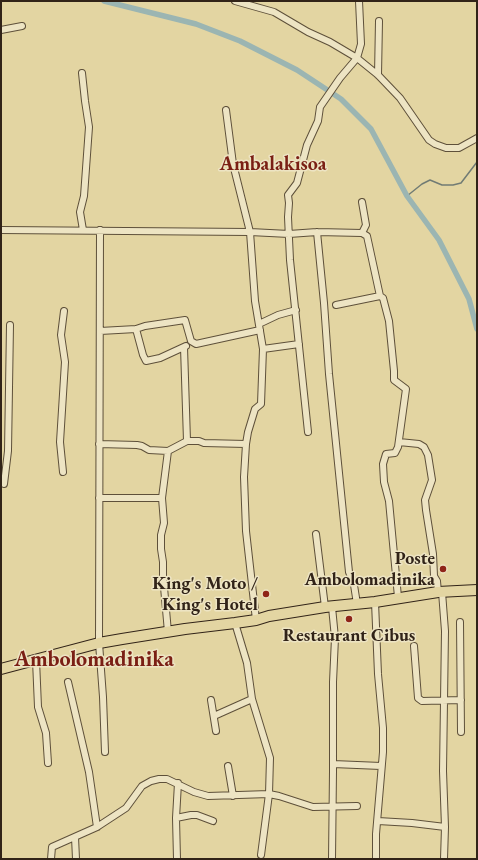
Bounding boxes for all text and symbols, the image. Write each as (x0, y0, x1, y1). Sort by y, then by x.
district label: Ambalakisoa (219, 153, 327, 177)
place label: Poste Ambolomadinika (304, 548, 435, 590)
marker: Poste Ambolomadinika (438, 564, 448, 574)
place label: King's Moto / King's Hotel (152, 573, 258, 616)
marker: King's Moto / King's Hotel (261, 589, 271, 599)
marker: Restaurant Cibus (344, 614, 354, 624)
place label: Restaurant Cibus (283, 625, 415, 647)
district label: Ambolomadinika (14, 647, 174, 673)

